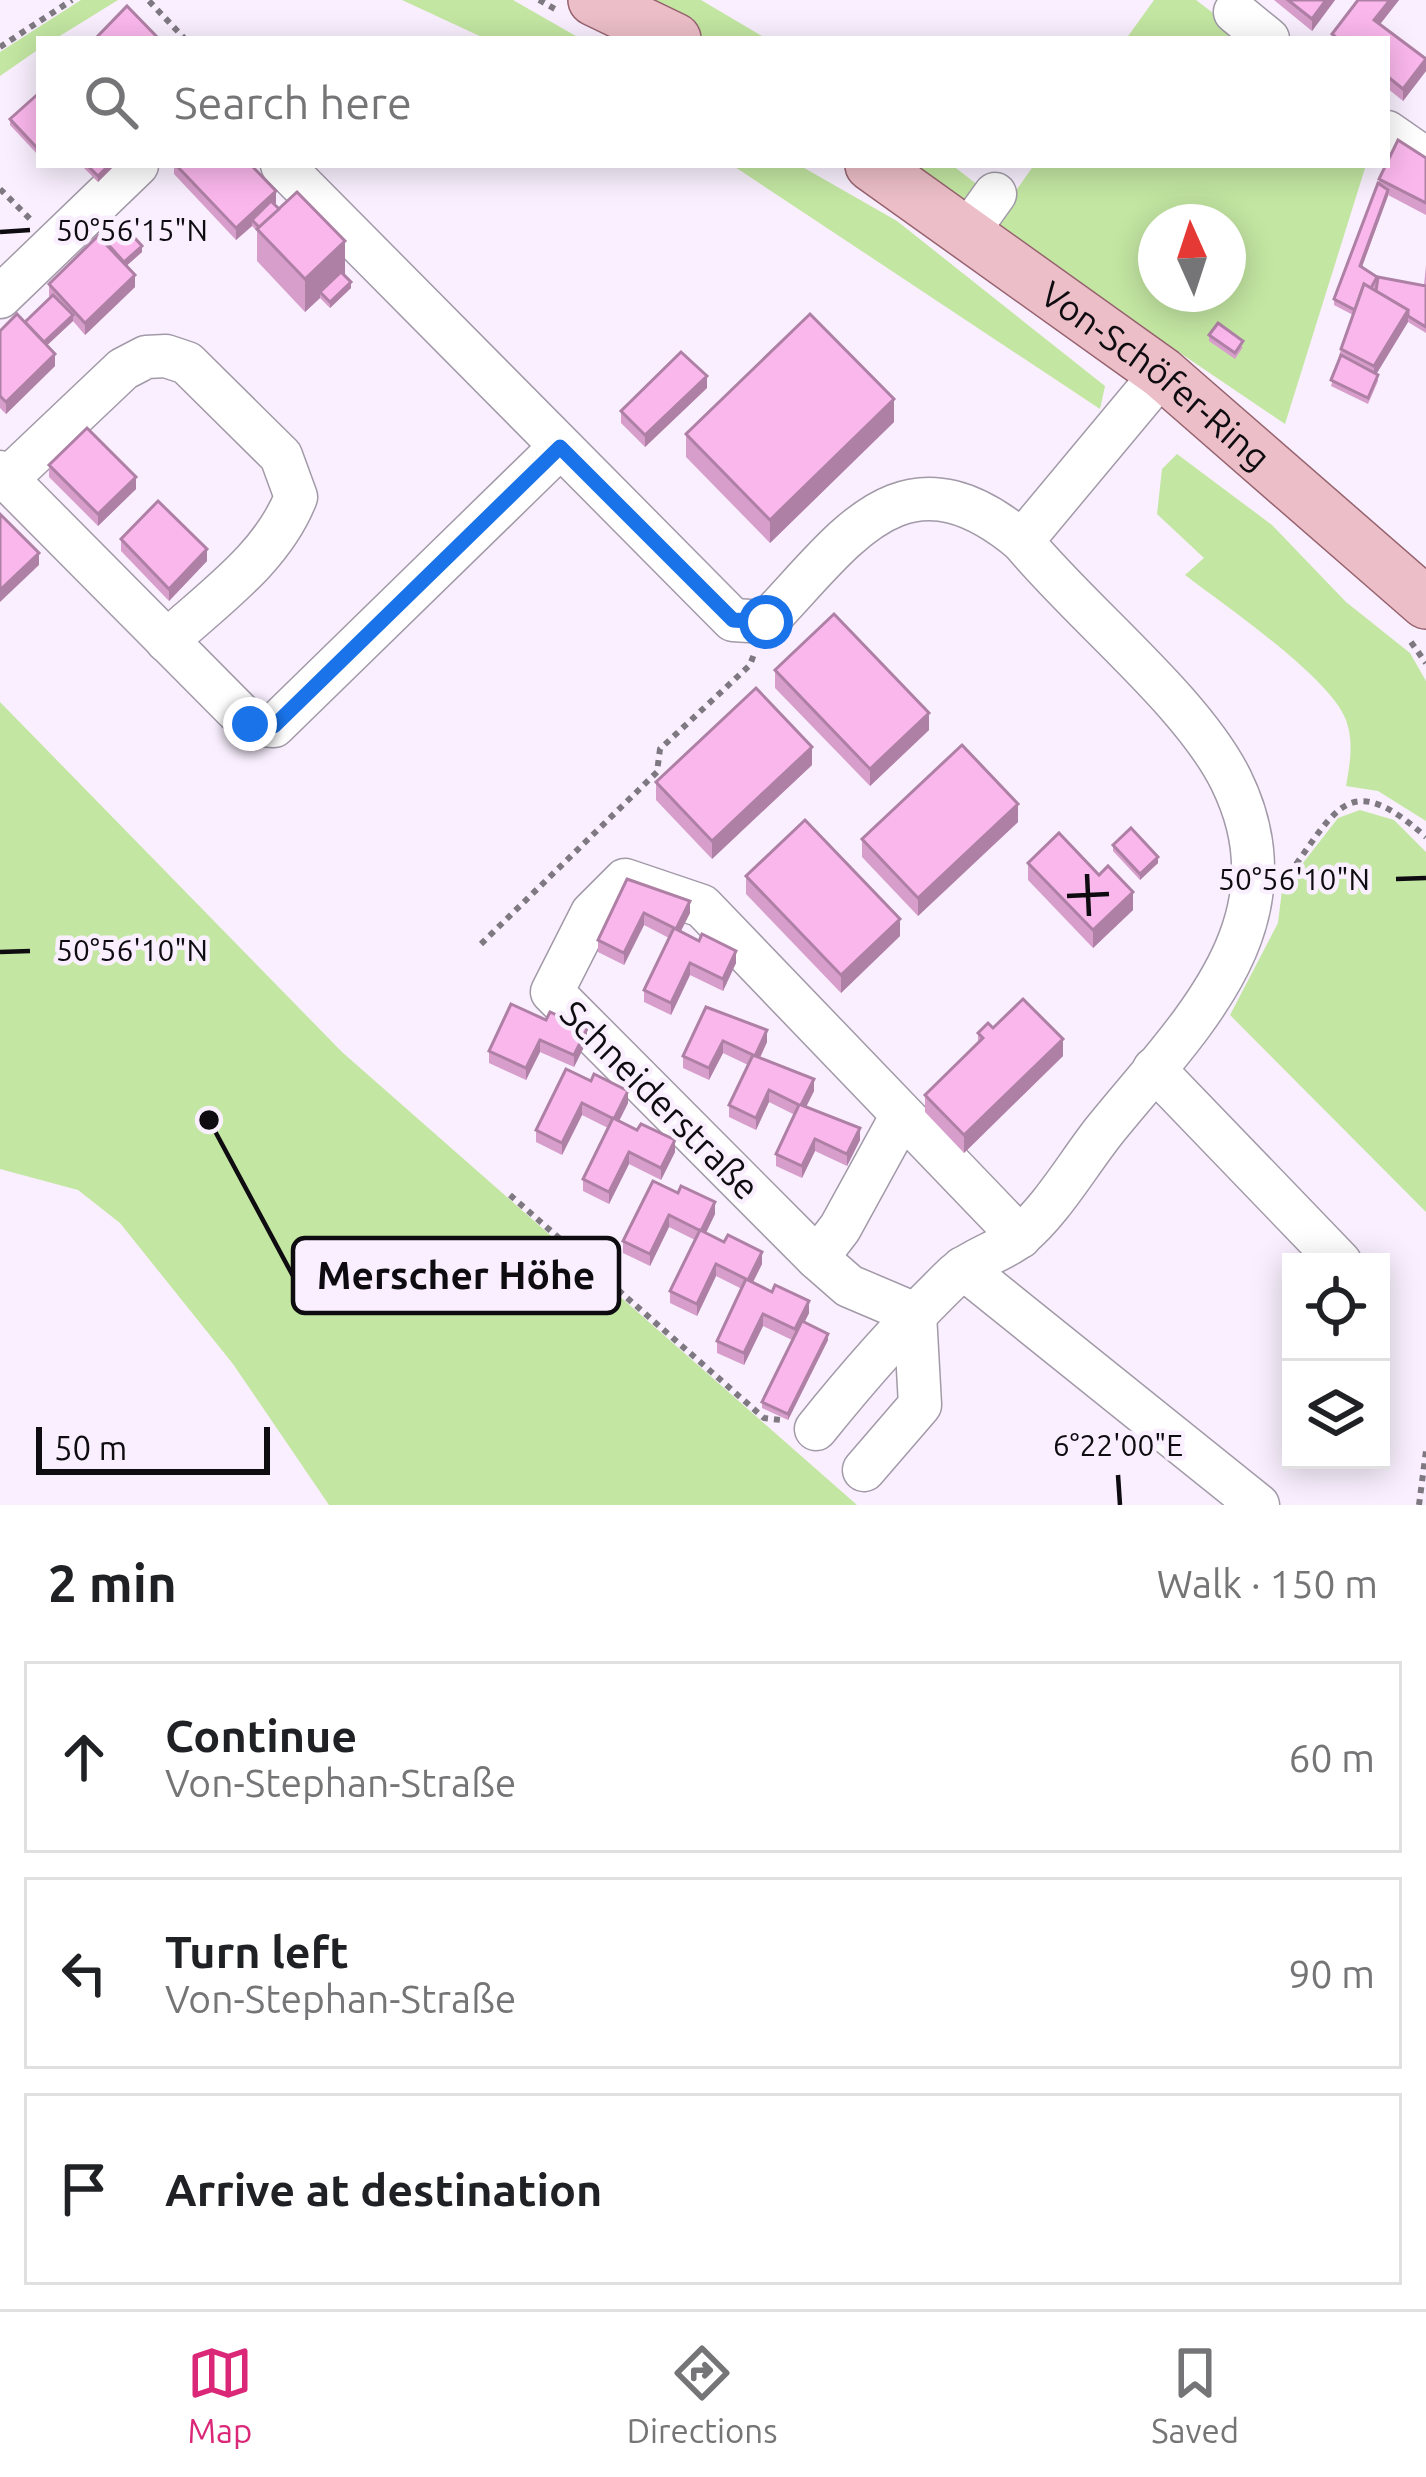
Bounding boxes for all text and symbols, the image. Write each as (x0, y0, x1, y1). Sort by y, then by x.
search box (36, 36, 1390, 168)
icon: search (78, 69, 144, 135)
text: Search here (174, 77, 412, 128)
north arrow (1138, 204, 1246, 312)
text: 50°56'15"N (56, 213, 208, 247)
street label: Von-Schöfer-Ring (1033, 272, 1279, 478)
route start (739, 595, 793, 649)
route end (223, 697, 277, 751)
text: 50°56'10"N (1218, 862, 1370, 896)
text: 50°56'10"N (56, 933, 208, 967)
street label: Schneiderstraße (553, 992, 768, 1207)
callout: Merscher Höhe (293, 1238, 619, 1313)
text: Merscher Höhe (317, 1253, 595, 1296)
map controls (1282, 1253, 1390, 1469)
button: locate (1282, 1253, 1390, 1361)
button: layers (1282, 1361, 1390, 1469)
scale bar (36, 1421, 270, 1474)
text: 6°22'00"E (1053, 1428, 1183, 1462)
text: 50 m (54, 1429, 127, 1466)
text: 2 min (48, 1554, 177, 1612)
text: Walk · 150 m (1157, 1562, 1378, 1605)
text: Continue (165, 1710, 357, 1761)
icon: ahead (51, 1724, 117, 1790)
text: 60 m (1288, 1736, 1375, 1779)
text: Von-Stephan-Straße (165, 1761, 516, 1804)
text: Turn left (165, 1926, 349, 1977)
icon: left (51, 1940, 117, 2006)
text: 90 m (1288, 1952, 1375, 1995)
text: Von-Stephan-Straße (165, 1977, 516, 2020)
icon: arrive (51, 2156, 117, 2222)
text: Arrive at destination (165, 2164, 602, 2215)
tab: Map (187, 2340, 253, 2449)
tab: Directions (627, 2340, 777, 2449)
tab: Saved (1151, 2340, 1239, 2449)

